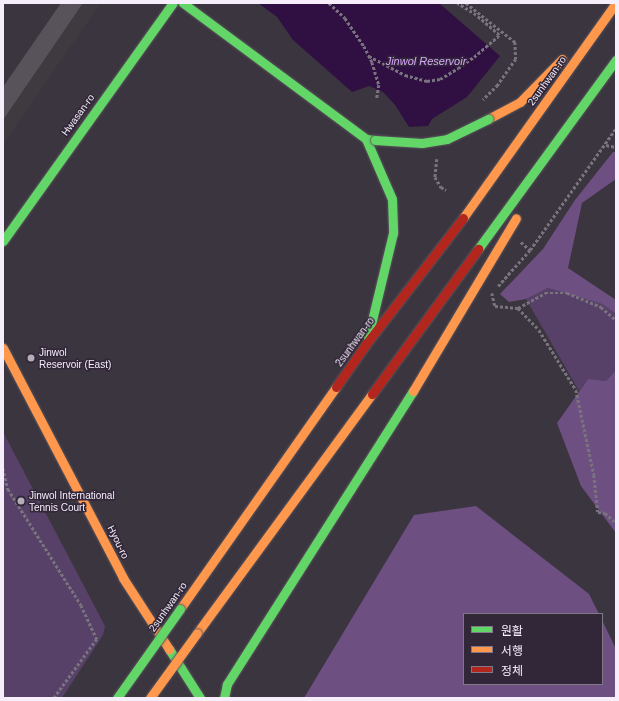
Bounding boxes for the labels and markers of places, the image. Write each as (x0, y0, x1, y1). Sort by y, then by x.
place label: Jinwol Reservoir (East) (39, 346, 111, 370)
marker: Jinwol Reservoir (East) (26, 353, 36, 363)
place label: Jinwol International Tennis Court (29, 489, 115, 512)
marker: Jinwol International Tennis Court (16, 496, 26, 506)

